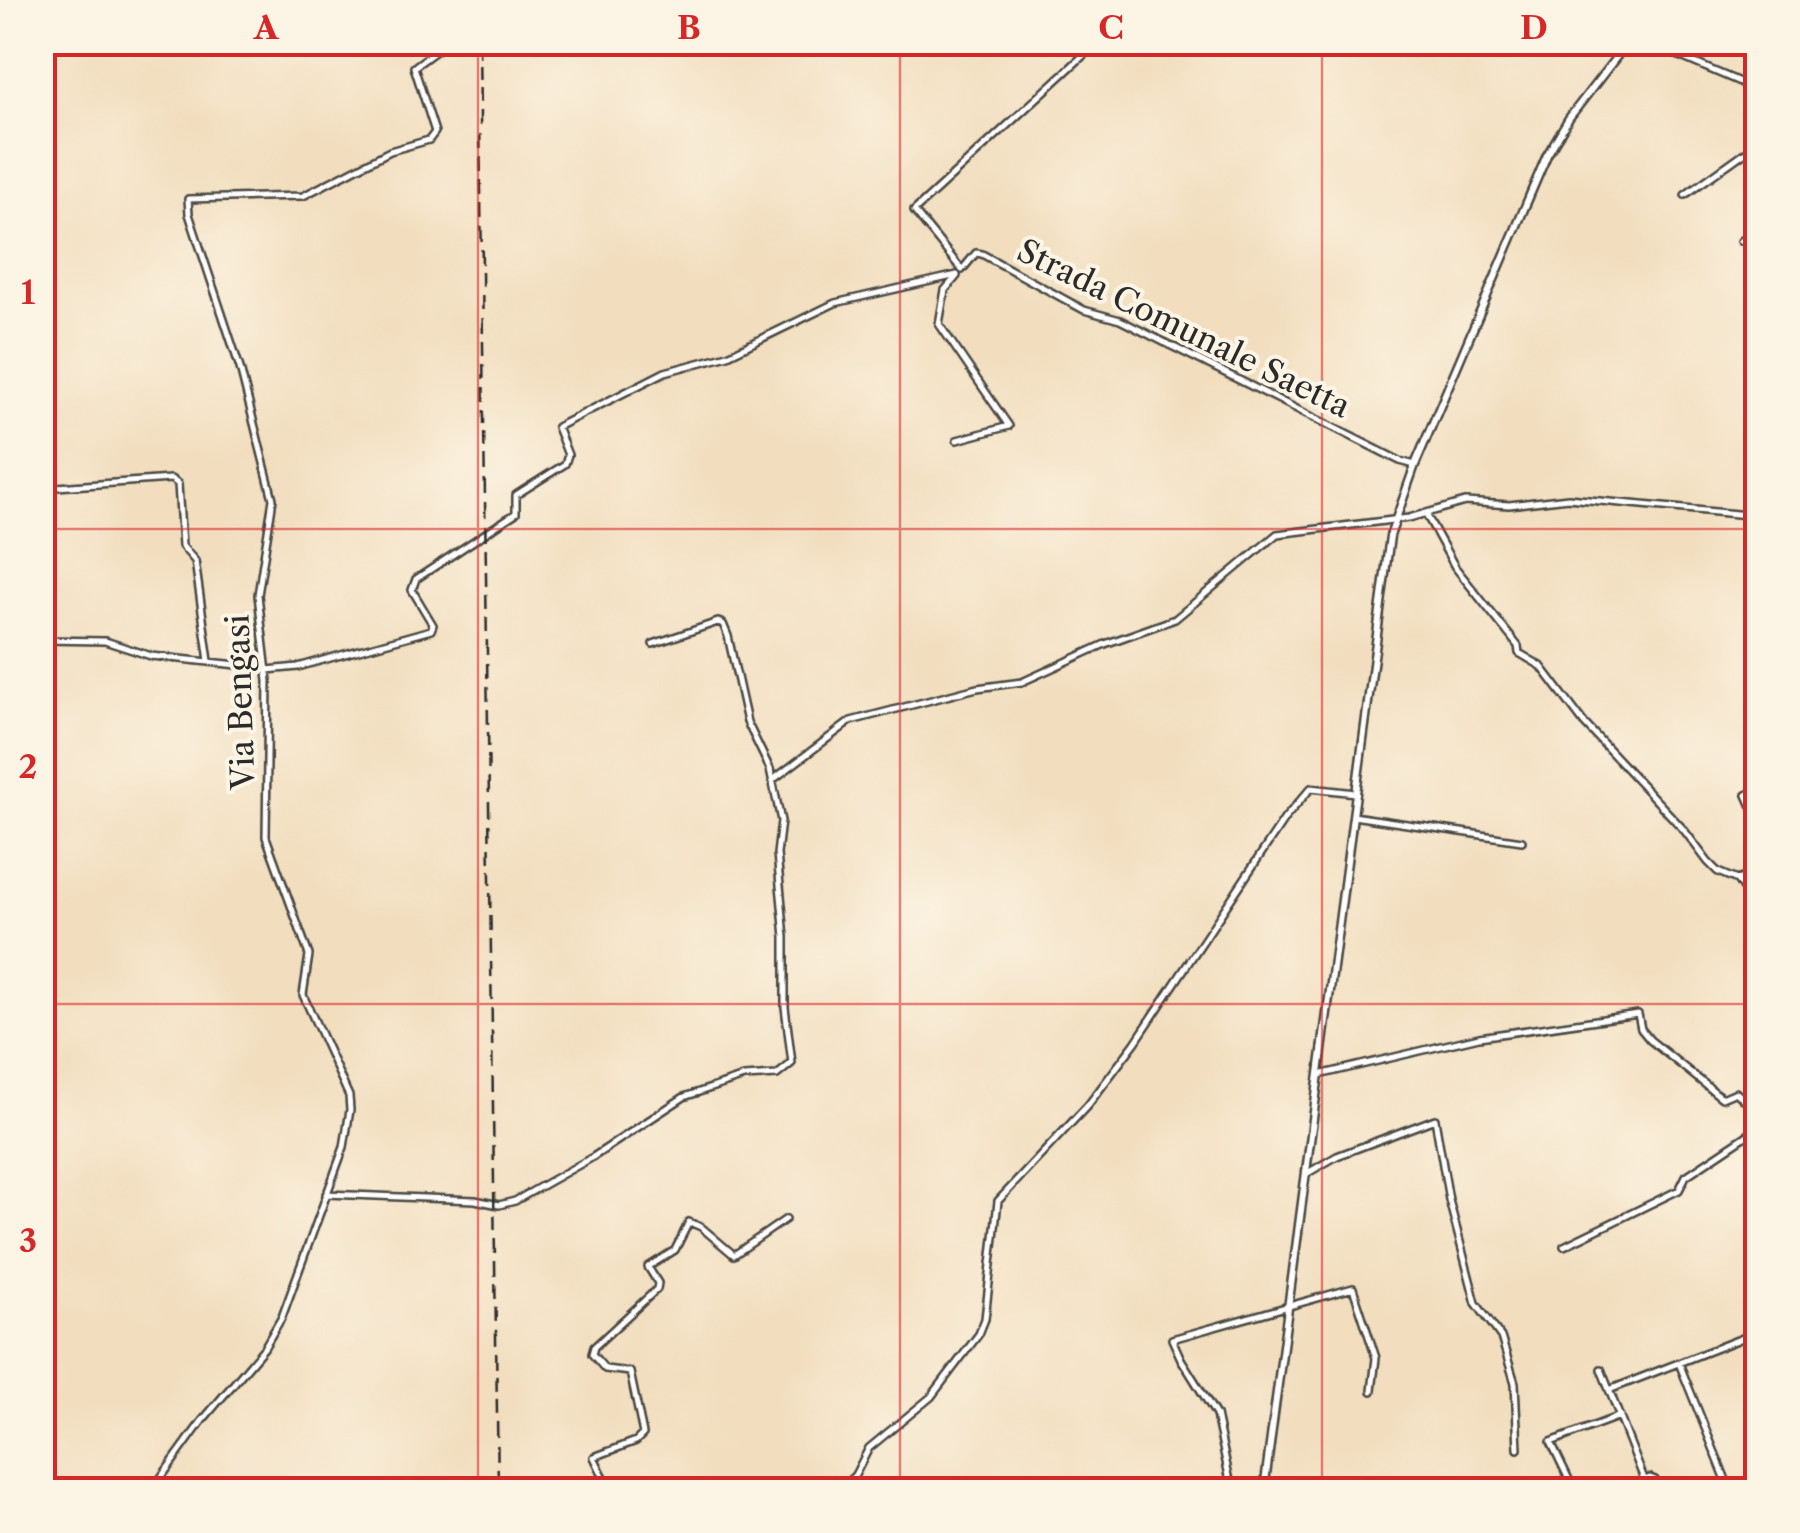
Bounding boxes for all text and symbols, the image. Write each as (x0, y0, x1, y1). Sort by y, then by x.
text: A (253, 8, 280, 47)
text: B (677, 8, 701, 47)
text: C (1098, 8, 1124, 47)
text: D (1520, 8, 1548, 47)
street label: Strada Comunale Saetta (1011, 230, 1357, 426)
text: 1 (21, 273, 36, 312)
street label: Via Bengasi (217, 613, 263, 791)
text: 2 (19, 747, 37, 786)
text: 3 (19, 1221, 37, 1260)

